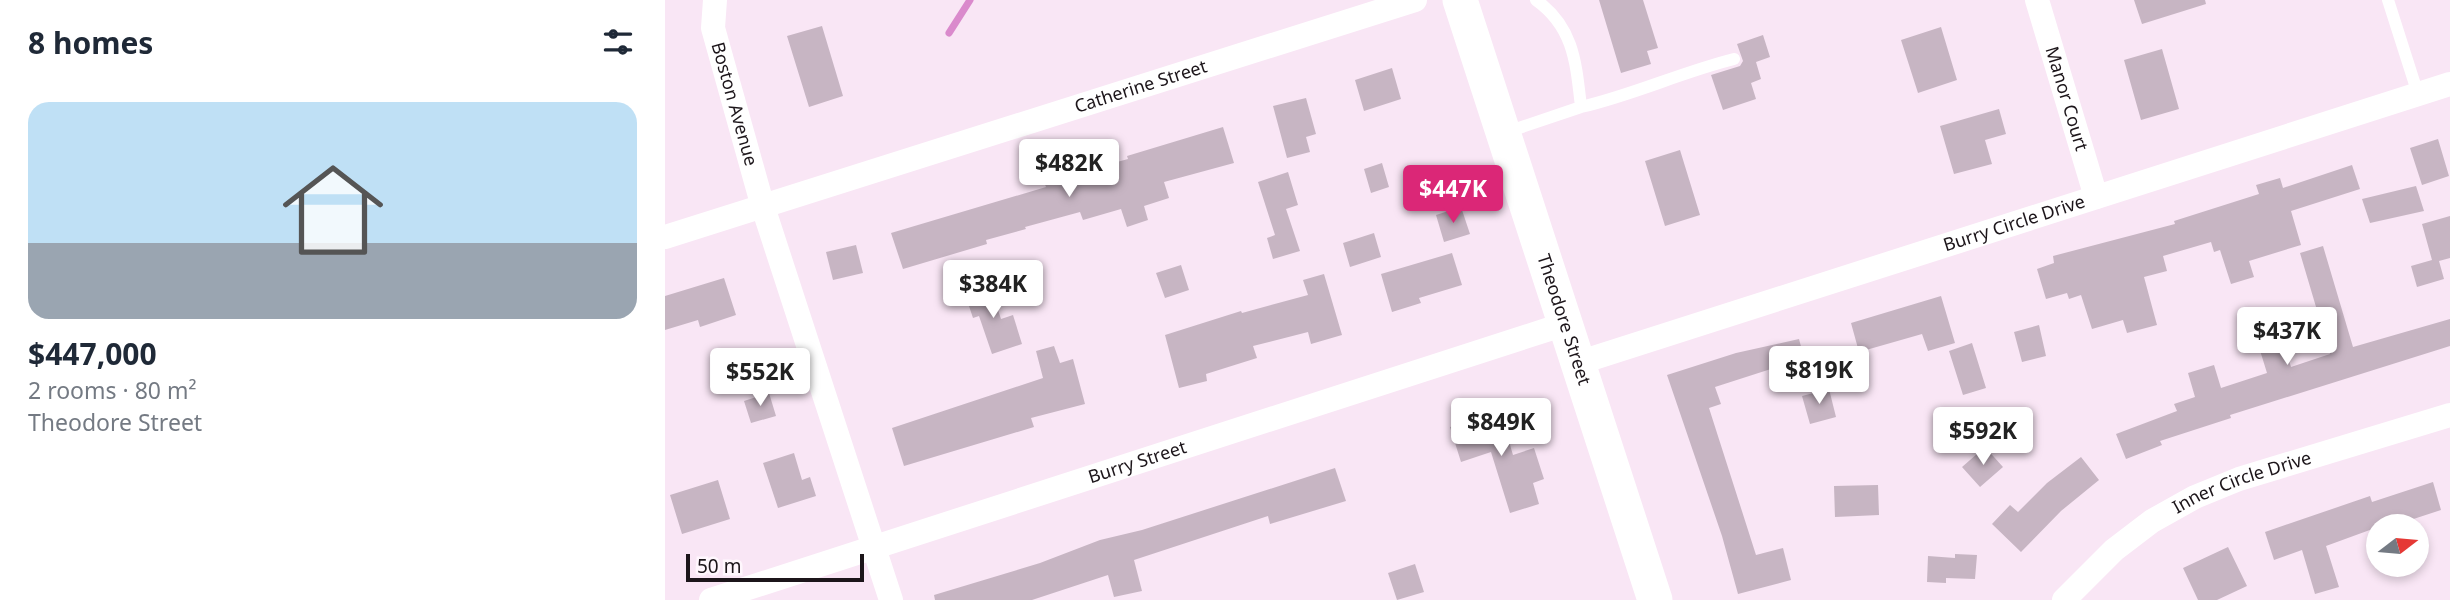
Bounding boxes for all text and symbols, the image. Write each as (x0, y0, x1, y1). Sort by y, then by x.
text: 8 homes (28, 22, 153, 63)
icon: filters (599, 23, 637, 61)
street label: Boston Avenue (706, 39, 764, 168)
street label: Manor Court (2041, 43, 2095, 154)
street label: Catherine Street (1071, 53, 1210, 118)
pin: $482K (1020, 140, 1118, 199)
text: $482K (1035, 146, 1103, 178)
icon: home (270, 147, 396, 273)
pin: $447K (1404, 166, 1502, 225)
text: $447K (1419, 172, 1487, 204)
street label: Burry Circle Drive (1940, 189, 2088, 256)
street label: Theodore Street (1532, 251, 1597, 388)
pin: $384K (944, 260, 1042, 320)
text: $384K (959, 267, 1027, 299)
pin: $437K (2238, 308, 2336, 367)
text: $437K (2253, 314, 2321, 346)
text: $447,000 (28, 333, 157, 374)
pin: $819K (1770, 346, 1868, 406)
pin: $552K (711, 348, 809, 408)
text: $819K (1785, 353, 1853, 385)
text: $552K (726, 355, 794, 387)
text: 2 rooms · 80 m² (28, 374, 197, 406)
pin: $849K (1452, 398, 1550, 458)
text: $849K (1467, 405, 1535, 437)
text: Theodore Street (28, 406, 202, 438)
pin: $592K (1934, 407, 2032, 467)
text: $592K (1949, 414, 2017, 446)
street label: Burry Street (1085, 434, 1190, 488)
street label: Inner Circle Drive (2168, 445, 2314, 518)
north arrow (2366, 514, 2429, 578)
map controls (2366, 514, 2429, 577)
scale bar (686, 551, 865, 583)
text: 50 m (697, 553, 741, 579)

